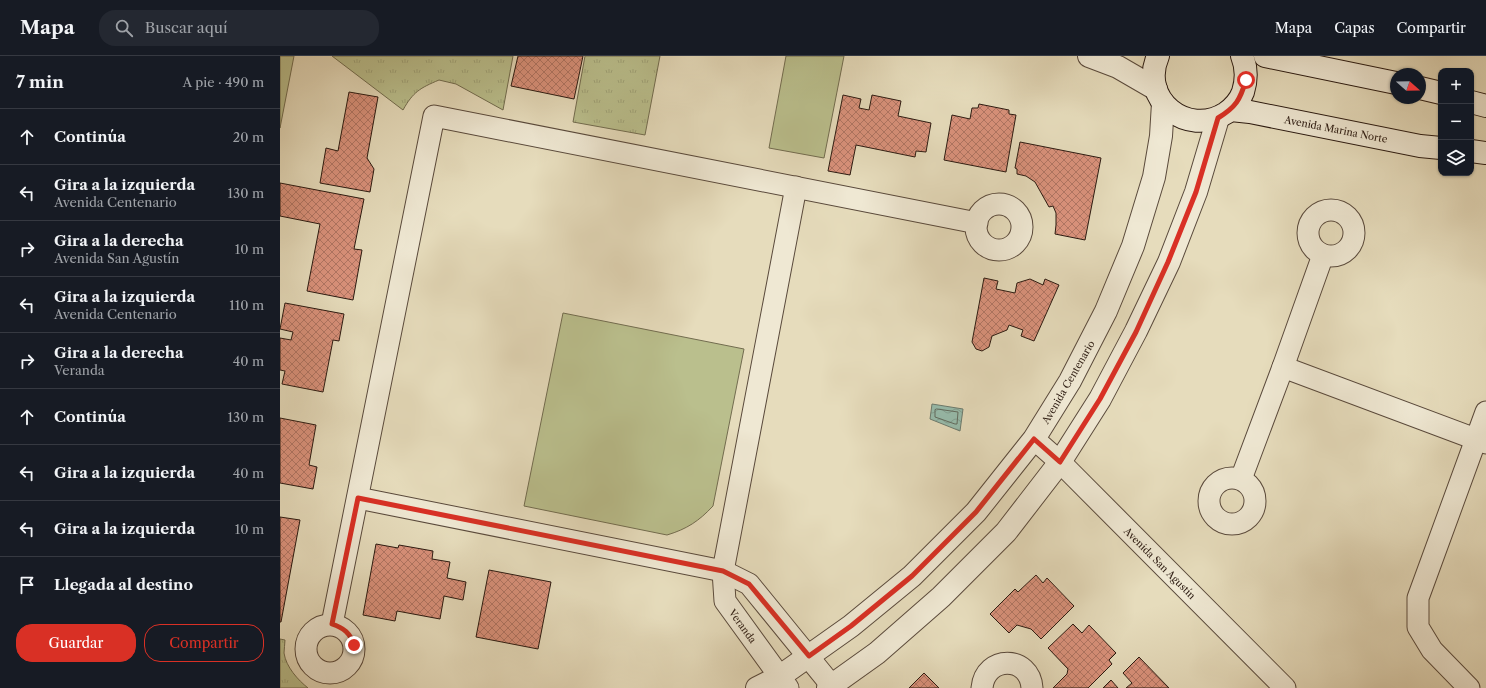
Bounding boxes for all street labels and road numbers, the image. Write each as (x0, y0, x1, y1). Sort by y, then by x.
street label: Avenida Marina Norte (1282, 113, 1389, 146)
street label: Avenida Centenario (1039, 338, 1098, 427)
street label: Avenida San Agustín (1120, 524, 1199, 603)
street label: Veranda (725, 606, 760, 646)

